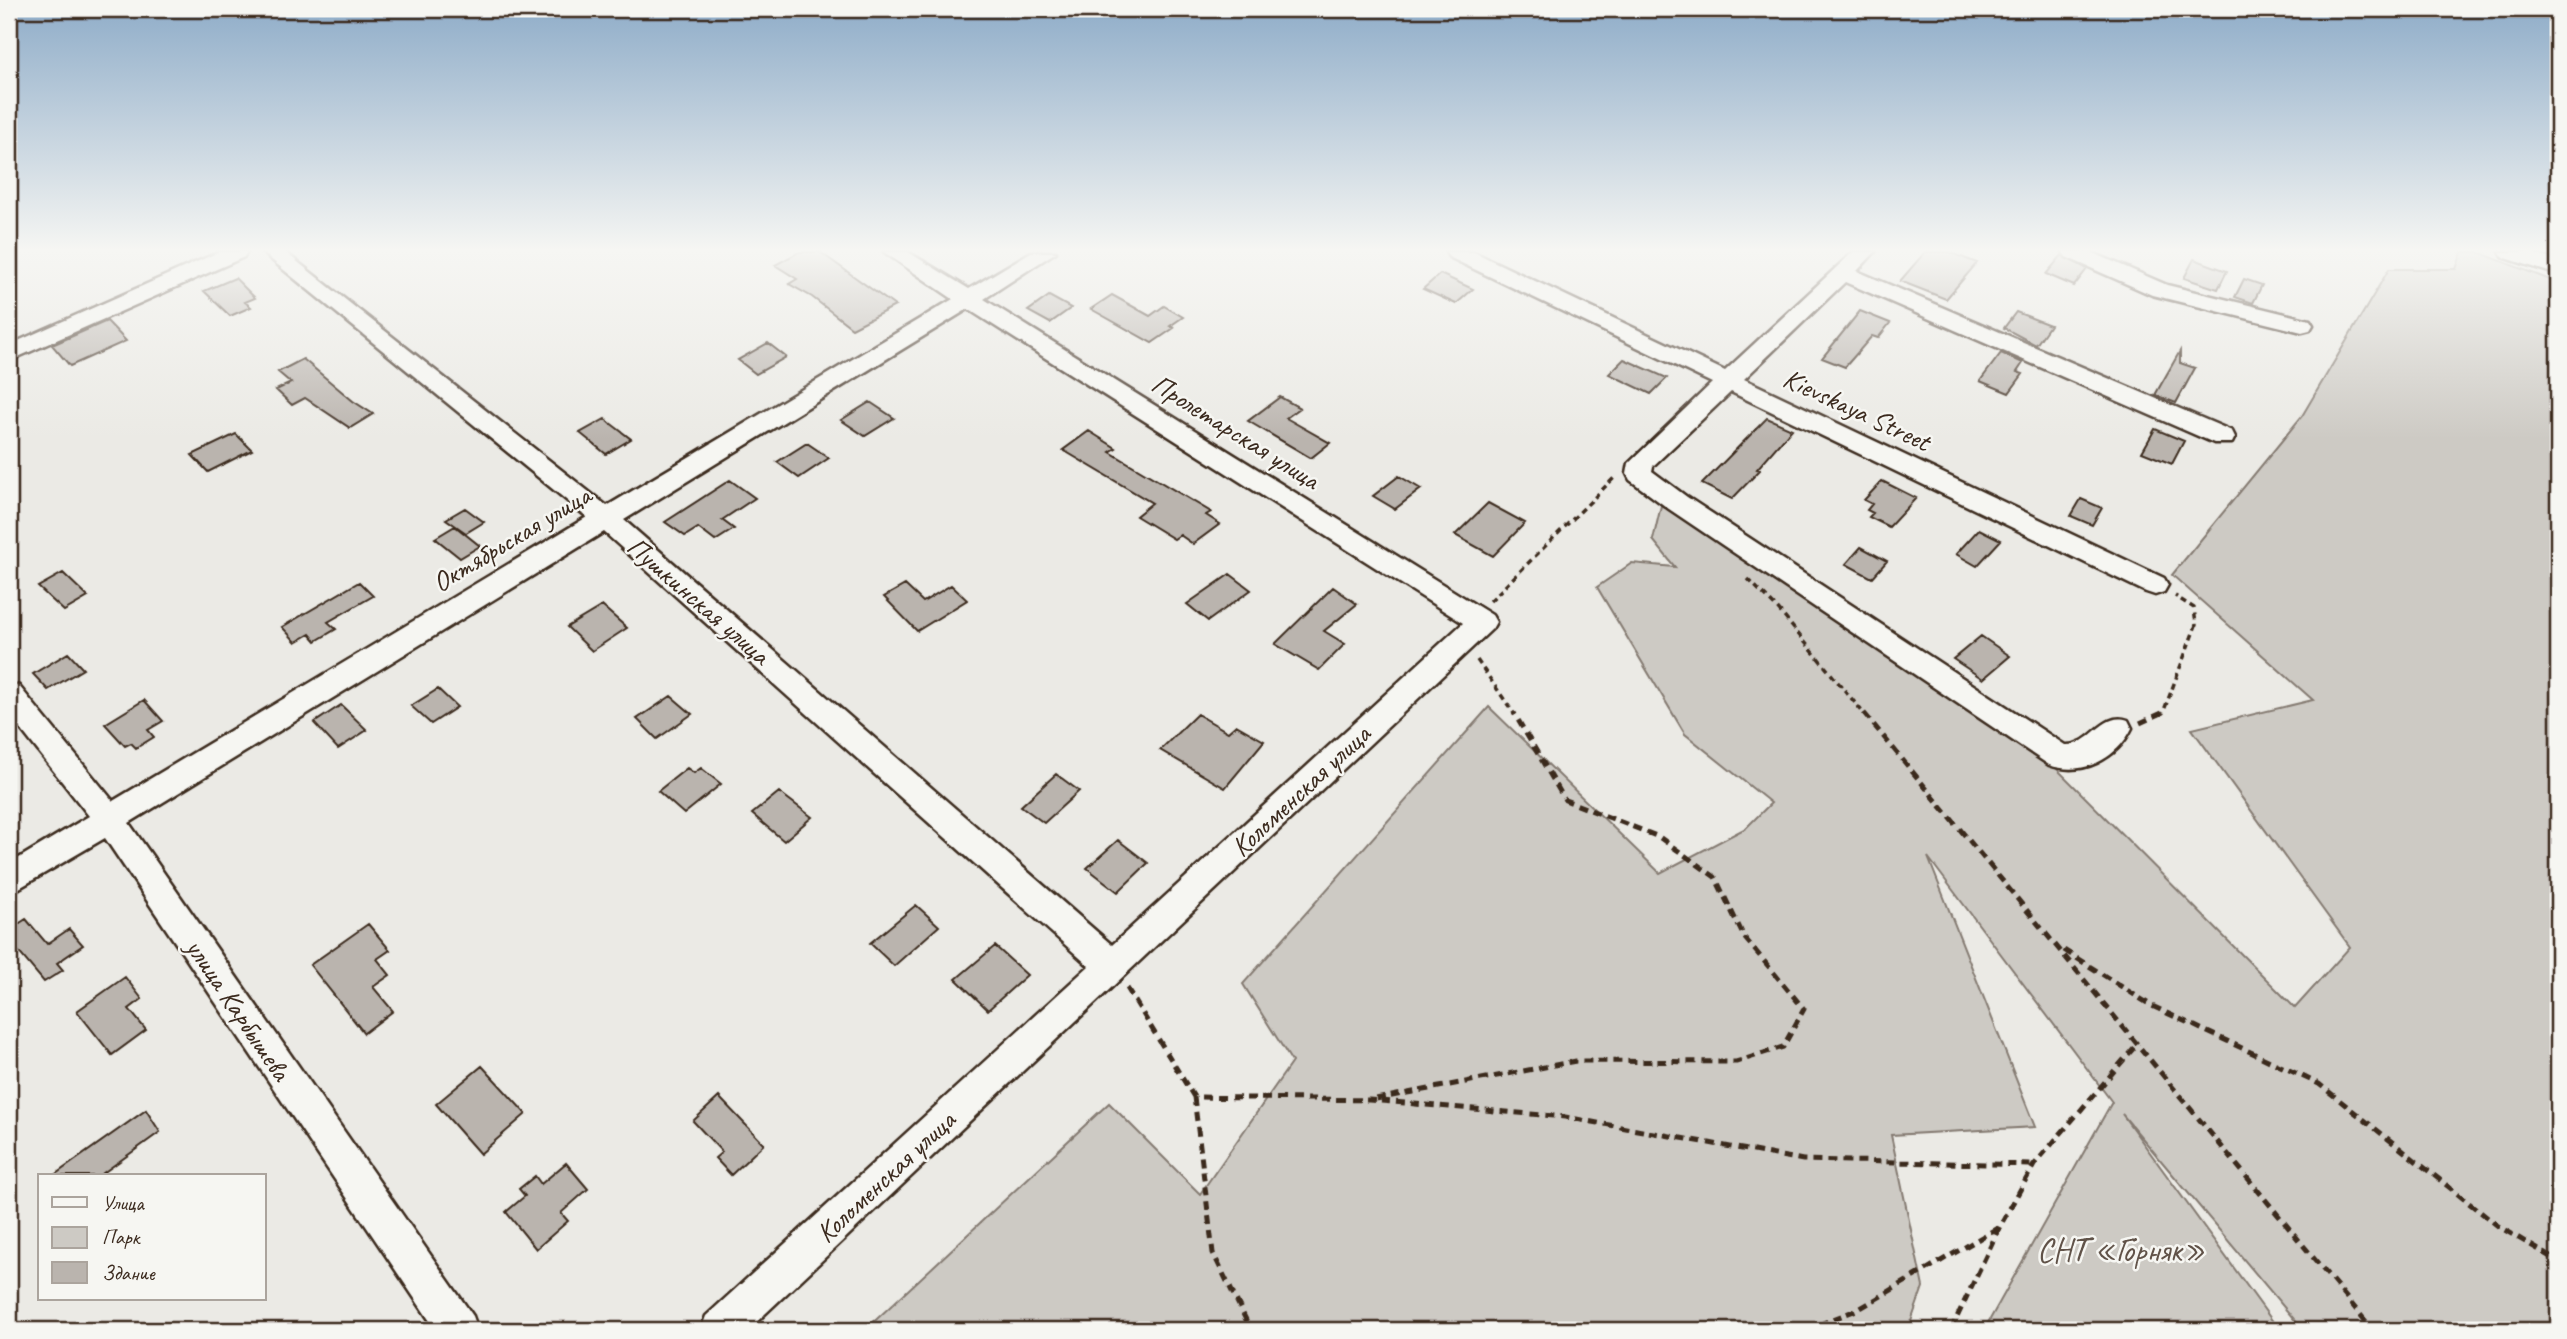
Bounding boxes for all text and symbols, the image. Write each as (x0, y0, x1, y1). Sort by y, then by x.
street label: Kievskaya Street (1778, 360, 1938, 460)
street label: Пролетарская улица (1145, 366, 1328, 498)
street label: Октябрьская улица (426, 476, 599, 600)
street label: Пушкинская улица (620, 529, 779, 673)
street label: Коломенская улица (1223, 716, 1379, 864)
street label: улица Карбышева (177, 930, 300, 1088)
street label: Коломенская улица (808, 1102, 964, 1250)
legend (38, 1174, 266, 1300)
text: Улица (102, 1190, 145, 1216)
text: Парк (102, 1224, 142, 1250)
park label: СНТ «Горняк» (2037, 1229, 2205, 1271)
text: Здание (102, 1260, 156, 1286)

